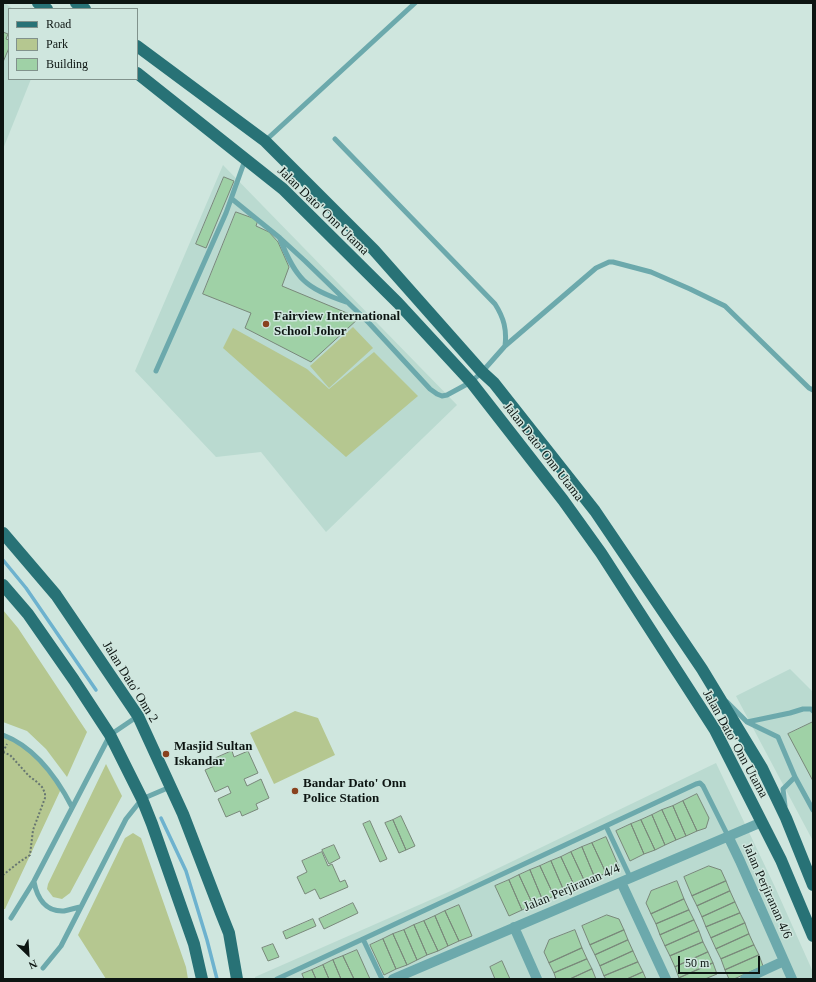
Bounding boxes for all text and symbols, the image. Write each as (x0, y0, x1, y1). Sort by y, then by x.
legend (8, 8, 138, 80)
text: Road (46, 17, 71, 31)
text: Park (46, 37, 68, 51)
text: Building (46, 57, 88, 71)
street label: Jalan Dato' Onn Utama (274, 163, 372, 259)
place label: Fairview International School Johor (274, 309, 400, 340)
marker: Fairview International School Johor (261, 319, 271, 329)
street label: Jalan Dato' Onn Utama (500, 399, 586, 505)
street label: Jalan Dato' Onn 2 (99, 638, 161, 726)
street label: Jalan Dato' Onn Utama (699, 687, 771, 801)
place label: Masjid Sultan Iskandar (174, 739, 252, 770)
marker: Masjid Sultan Iskandar (161, 749, 171, 759)
place label: Bandar Dato' Onn Police Station (303, 776, 406, 807)
marker: Bandar Dato' Onn Police Station (290, 786, 300, 796)
street label: Jalan Perjiranan 4/6 (739, 841, 795, 941)
street label: Jalan Perjiranan 4/4 (521, 861, 623, 915)
north arrow (8, 934, 48, 974)
scale bar (680, 948, 762, 974)
text: 50 m (685, 956, 709, 970)
text: N (27, 958, 39, 972)

